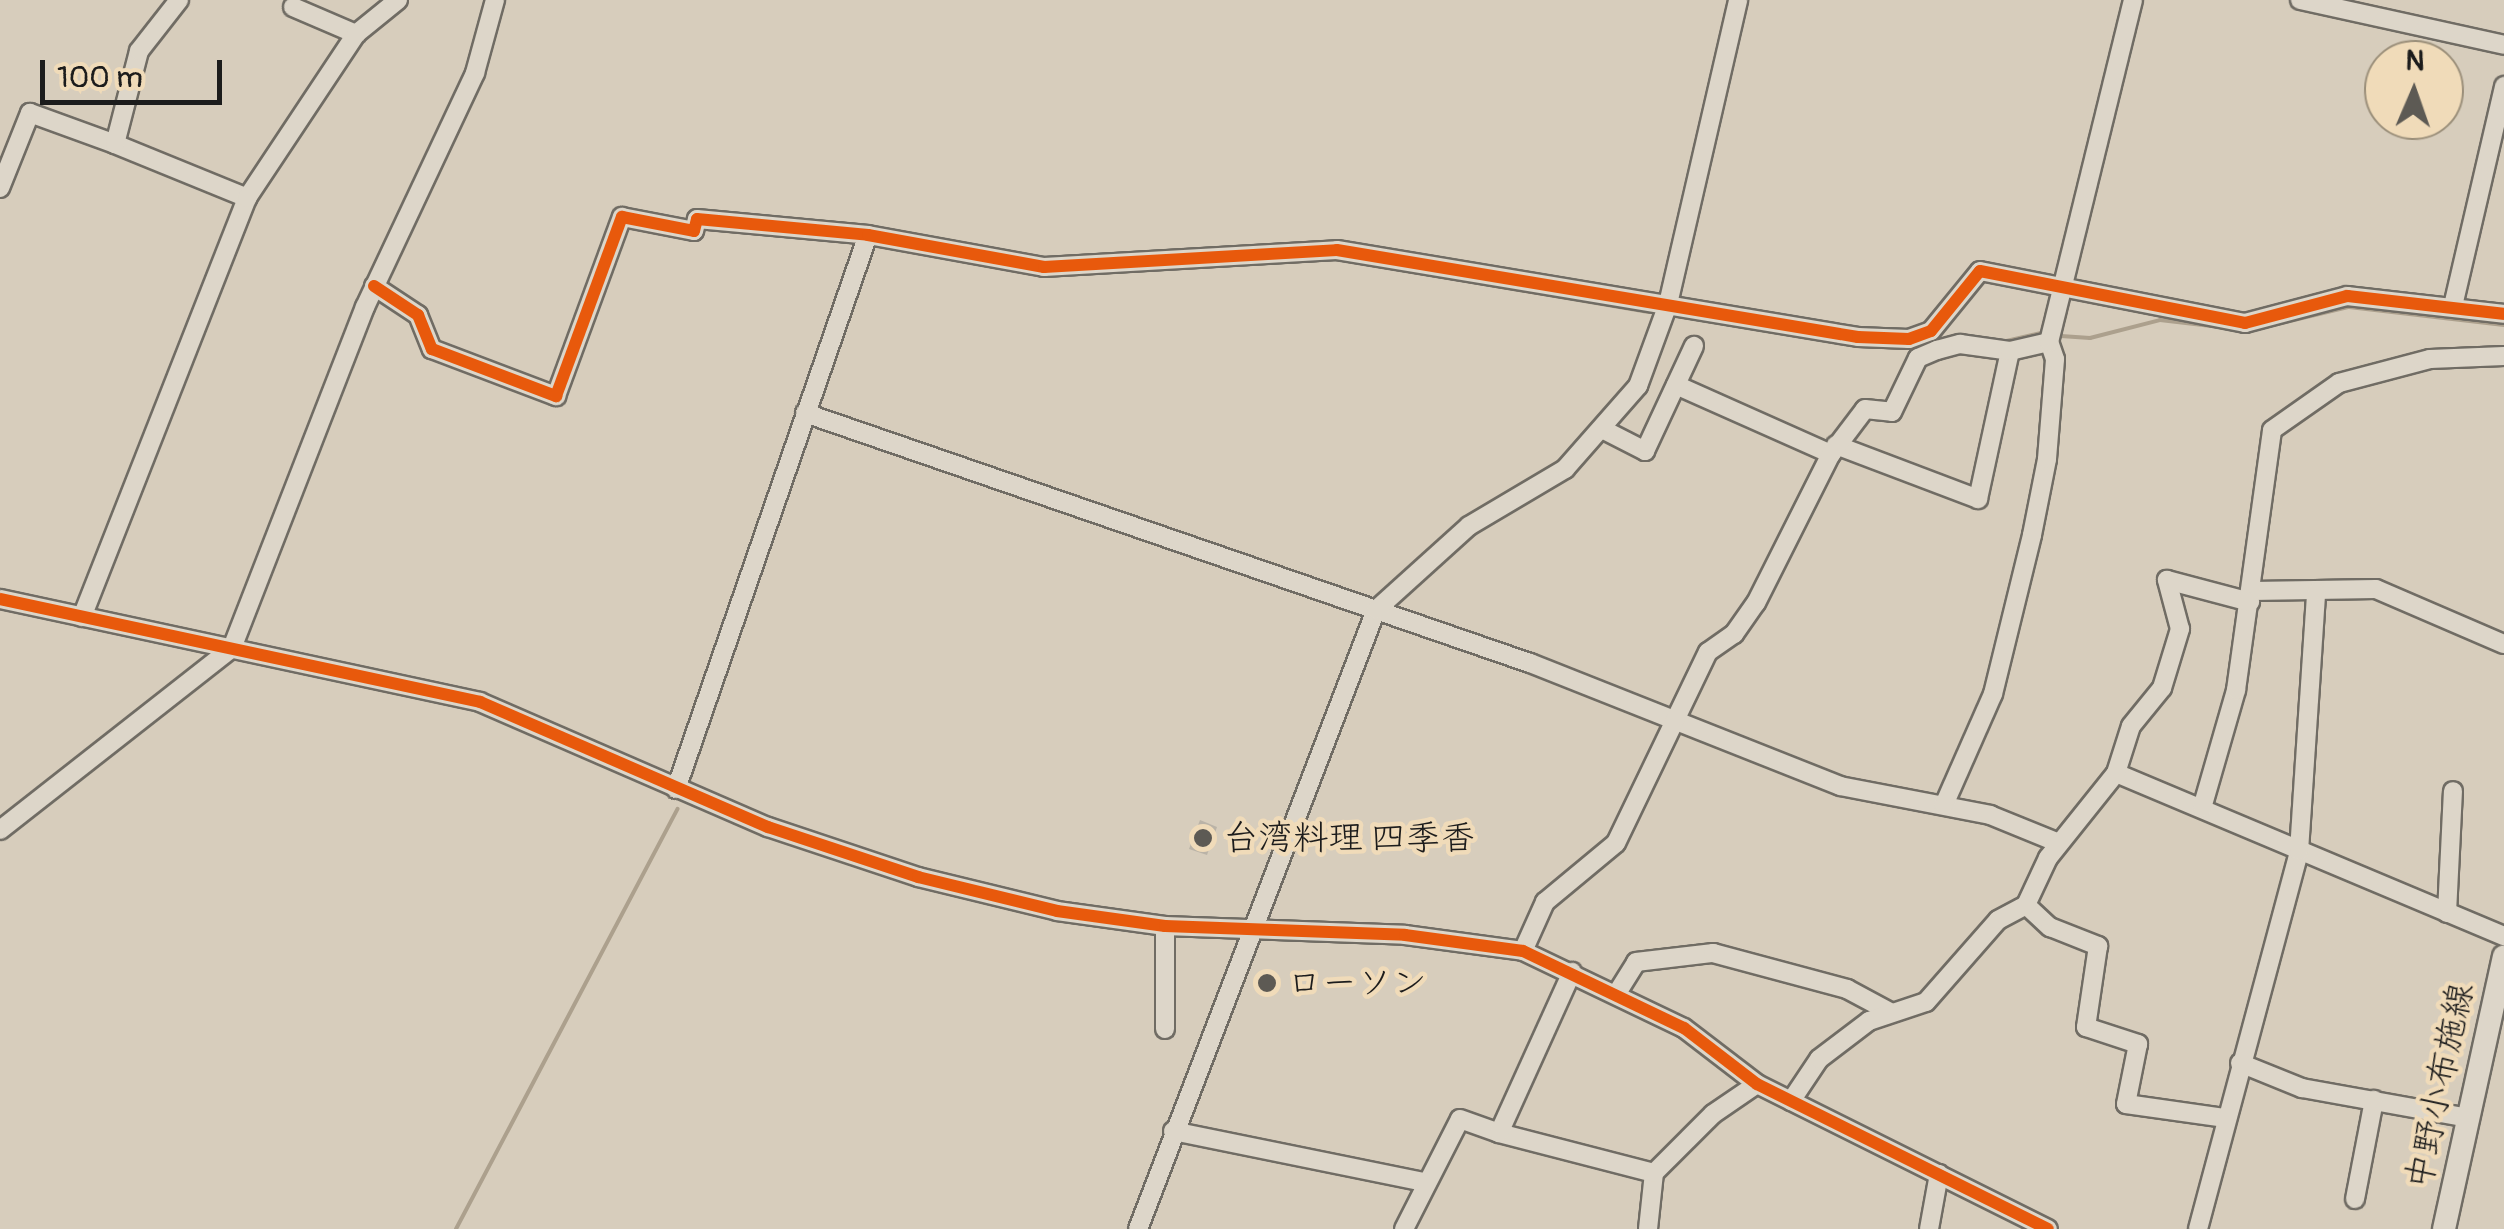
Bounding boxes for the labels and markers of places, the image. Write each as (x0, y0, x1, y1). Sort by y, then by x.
place label: 台湾料理 四季香 (1223, 817, 1476, 859)
marker: 台湾料理 四季香 (1192, 827, 1214, 849)
place label: ローソン (1287, 962, 1427, 1004)
marker: ローソン (1256, 972, 1278, 994)

